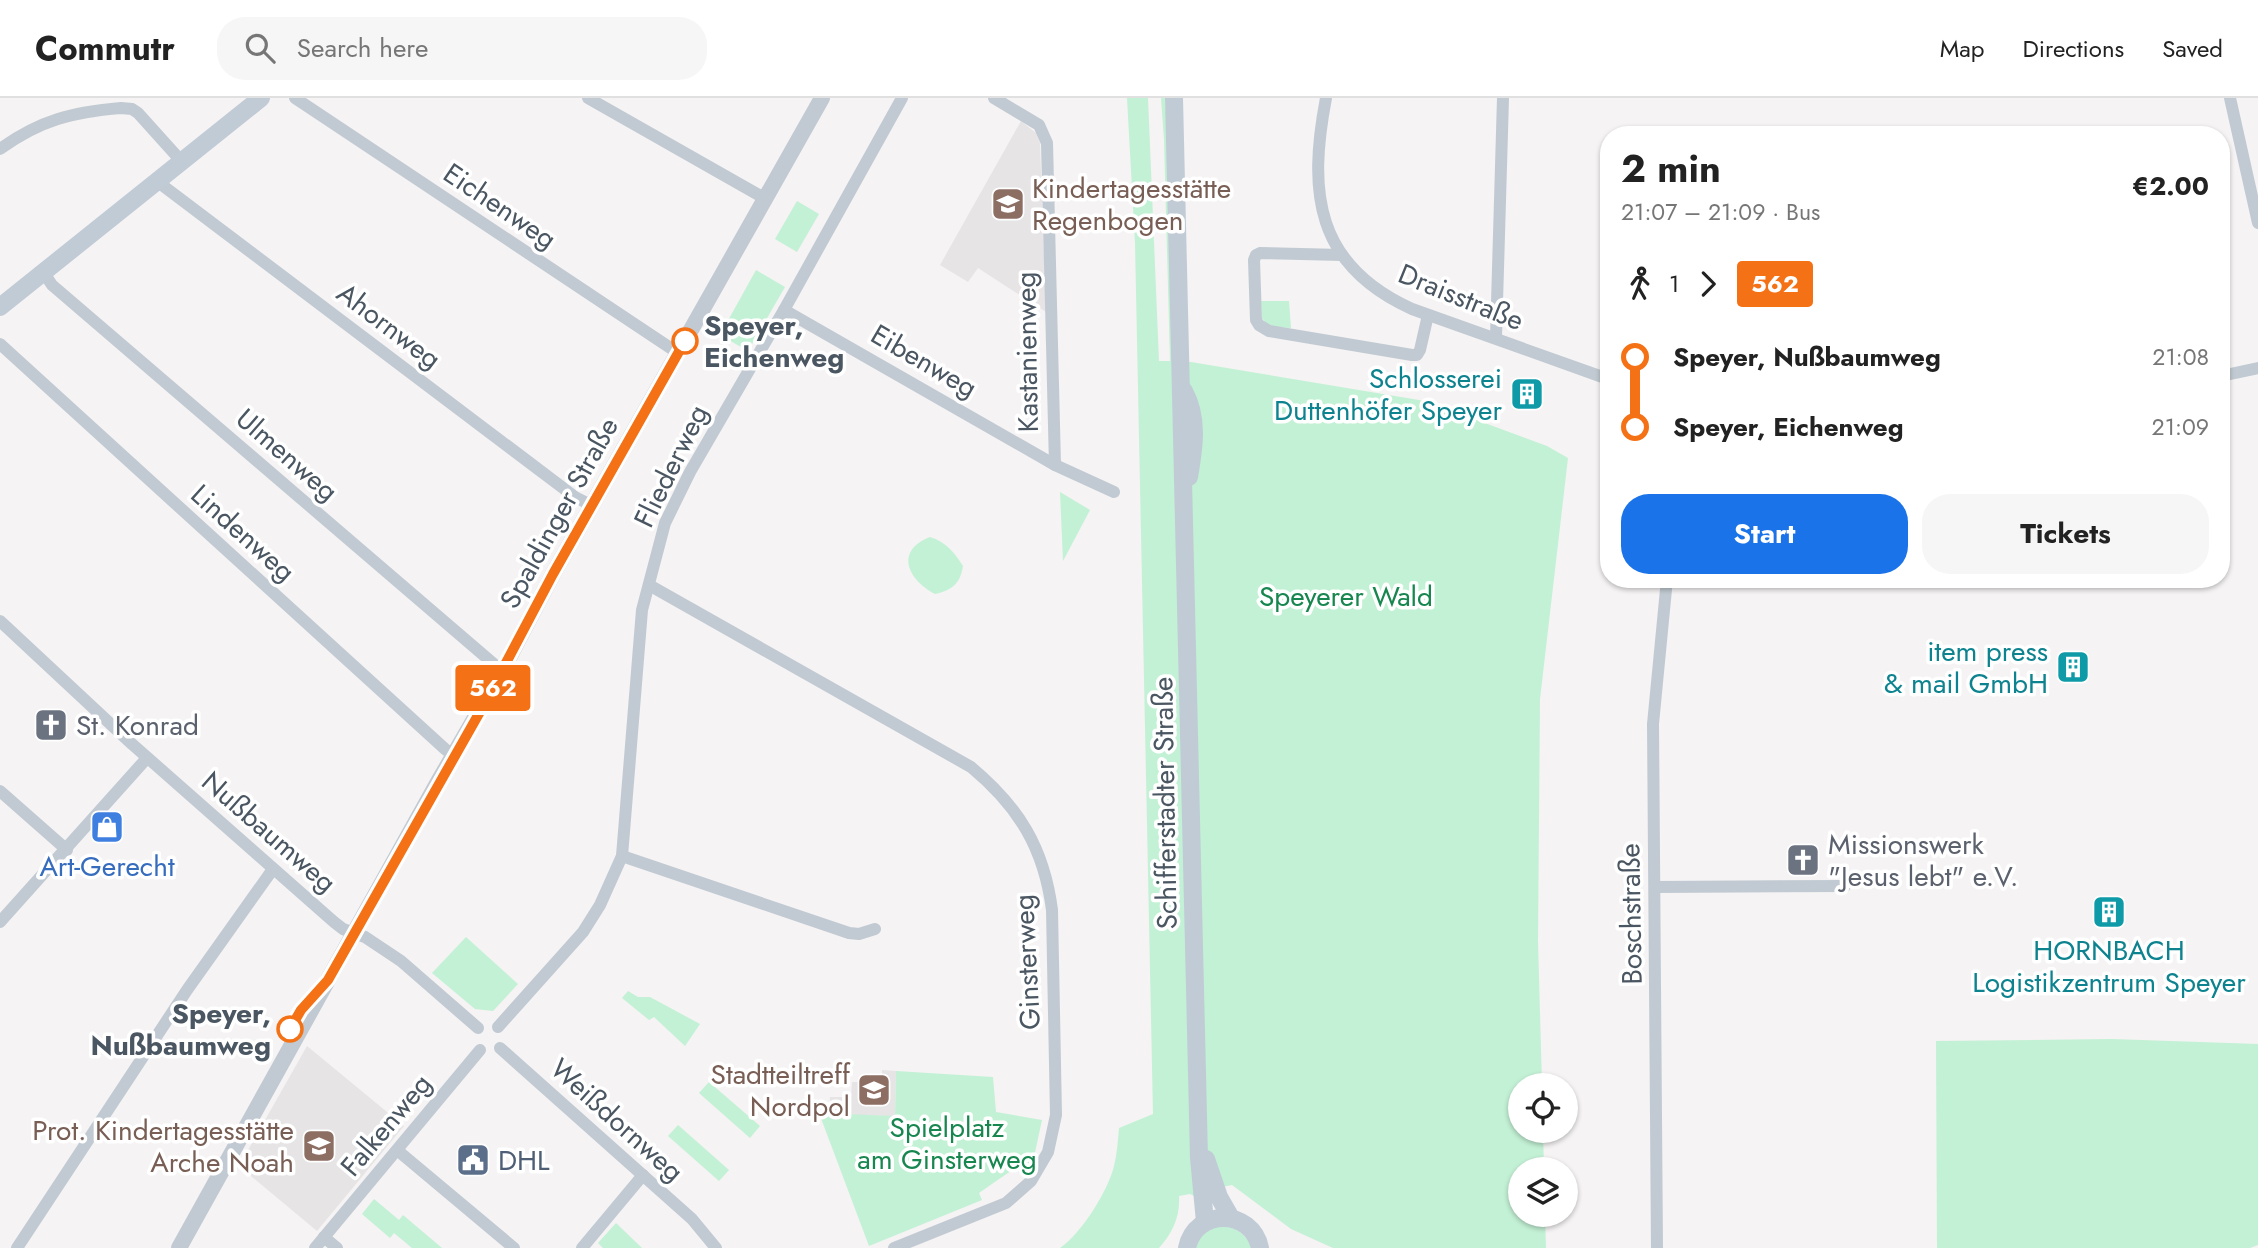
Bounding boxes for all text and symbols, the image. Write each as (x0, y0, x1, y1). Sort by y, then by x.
search box (217, 17, 707, 80)
text: Commutr (35, 25, 175, 72)
icon: search (241, 29, 279, 67)
text: Search here (297, 29, 428, 67)
text: Map (1940, 31, 1985, 66)
text: Directions (2023, 31, 2124, 66)
text: Saved (2162, 31, 2223, 66)
text: 2 min (1621, 141, 1721, 196)
street label: Eichenweg (435, 153, 565, 259)
text: €2.00 (2132, 167, 2209, 205)
place label: Kindertagesstätte Regenbogen (1032, 168, 1231, 241)
school or university icon: Kindertagesstätte Regenbogen (989, 185, 1027, 223)
text: 21:07 – 21:09 · Bus (1621, 195, 1820, 229)
street label: Draisstraße (1392, 253, 1530, 341)
icon: walk (1621, 265, 1659, 303)
icon: forward (1689, 265, 1727, 303)
text: 562 (1751, 266, 1799, 301)
text: 1 (1669, 267, 1679, 301)
street label: Kastanienweg (1005, 271, 1049, 433)
street label: Ahornweg (328, 273, 450, 379)
place label: Speyer, Eichenweg (704, 305, 844, 378)
street label: Eibenweg (863, 314, 985, 408)
marker: Speyer, Eichenweg (672, 328, 698, 354)
text: Speyer, Nußbaumweg (1673, 338, 1941, 376)
text: 21:08 (2152, 340, 2209, 374)
place label: Schlosserei Duttenhöfer Speyer (1274, 358, 1502, 431)
building icon: Schlosserei Duttenhöfer Speyer (1508, 375, 1546, 413)
street label: Fliederweg (624, 398, 718, 534)
street label: Ulmenweg (227, 399, 347, 511)
text: Speyer, Eichenweg (1673, 408, 1904, 446)
street label: Spaldinger Straße (489, 410, 629, 616)
text: 21:09 (2152, 410, 2209, 444)
street label: Lindenweg (182, 475, 304, 591)
button: Start (1621, 494, 1908, 574)
button: Tickets (1922, 494, 2209, 574)
park label: Speyerer Wald (1259, 576, 1433, 617)
place label: item press & mail GmbH (1884, 631, 2048, 704)
building icon: item press & mail GmbH (2054, 648, 2092, 686)
line badge: 562 (453, 665, 533, 711)
text: 562 (469, 670, 517, 705)
street label: Schifferstadter Straße (1142, 676, 1188, 930)
place label: St. Konrad (76, 705, 199, 746)
church icon: St. Konrad (32, 706, 70, 744)
street label: Nußbaumweg (193, 762, 345, 902)
shop icon: Art-Gerecht (88, 808, 126, 846)
place label: Missionswerk "Jesus lebt" e.V. (1828, 824, 2018, 897)
church icon: Missionswerk "Jesus lebt" e.V. (1784, 841, 1822, 879)
street label: Boschstraße (1609, 843, 1653, 985)
place label: Art-Gerecht (39, 846, 175, 887)
street label: Ginsterweg (1003, 893, 1051, 1031)
building icon: HORNBACH Logistikzentrum Speyer (2090, 893, 2128, 931)
place label: HORNBACH Logistikzentrum Speyer (1972, 930, 2246, 1003)
place label: Speyer, Nußbaumweg (90, 993, 271, 1066)
marker: Speyer, Nußbaumweg (277, 1016, 303, 1042)
street label: Weißdornweg (541, 1049, 693, 1191)
place label: Stadtteiltreff Nordpol (711, 1054, 851, 1127)
street label: Falkenweg (331, 1065, 441, 1185)
school or university icon: Stadtteiltreff Nordpol (855, 1071, 893, 1109)
map controls (1508, 1073, 1578, 1227)
button: locate (1508, 1073, 1578, 1143)
park label: Spielplatz am Ginsterweg (857, 1107, 1037, 1180)
place label: Prot. Kindertagesstätte Arche Noah (32, 1110, 294, 1183)
school or university icon: Prot. Kindertagesstätte Arche Noah (300, 1127, 338, 1165)
place label: DHL (498, 1140, 550, 1181)
public building icon: DHL (454, 1141, 492, 1179)
button: layers (1508, 1157, 1578, 1227)

